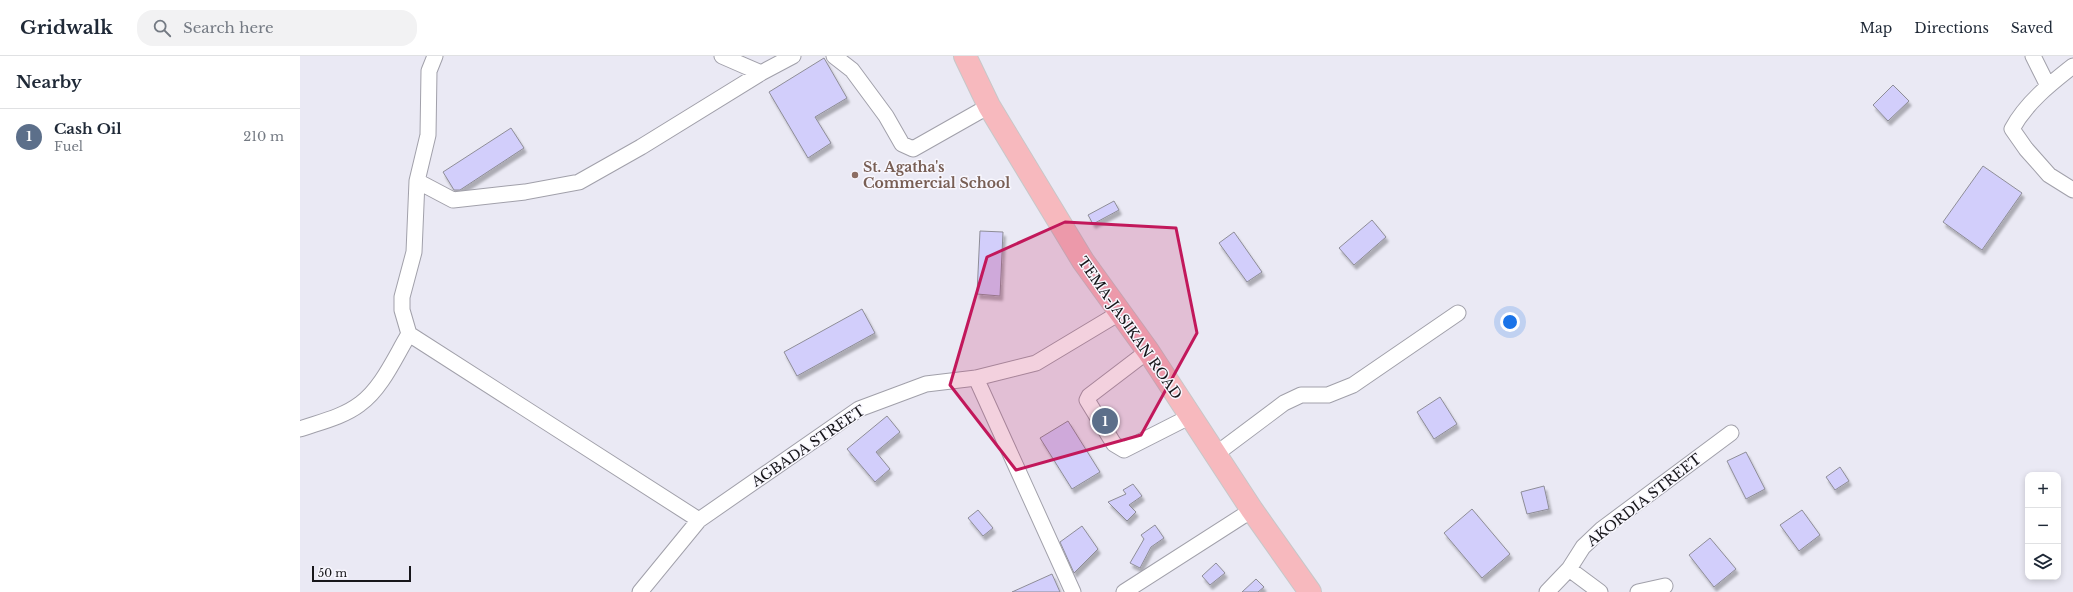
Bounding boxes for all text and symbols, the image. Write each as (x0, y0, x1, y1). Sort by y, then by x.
search box (137, 10, 417, 46)
text: Gridwalk (20, 16, 113, 39)
icon: search (151, 17, 173, 39)
text: Search here (183, 18, 274, 37)
text: Map (1860, 19, 1892, 37)
text: Directions (1914, 19, 1989, 37)
text: Saved (2011, 19, 2053, 37)
text: Nearby (16, 72, 82, 93)
text: Cash Oil (54, 119, 122, 138)
text: 1 (26, 128, 32, 145)
text: 210 m (243, 128, 284, 145)
text: Fuel (54, 138, 83, 155)
place label: St. Agatha's Commercial School (863, 158, 1010, 192)
marker: St. Agatha's Commercial School (850, 170, 860, 180)
street label: TEMA-JASIKAN ROAD (1074, 253, 1186, 403)
your location (1500, 312, 1520, 332)
street label: AGBADA STREET (747, 401, 868, 491)
pin: 1 (1092, 406, 1118, 436)
street label: AKORDIA STREET (1582, 450, 1705, 551)
map controls (2025, 472, 2061, 580)
button: + (2025, 472, 2061, 508)
button: − (2025, 508, 2061, 544)
button: layers (2025, 544, 2061, 580)
scale bar (312, 564, 411, 583)
text: 50 m (318, 566, 347, 580)

